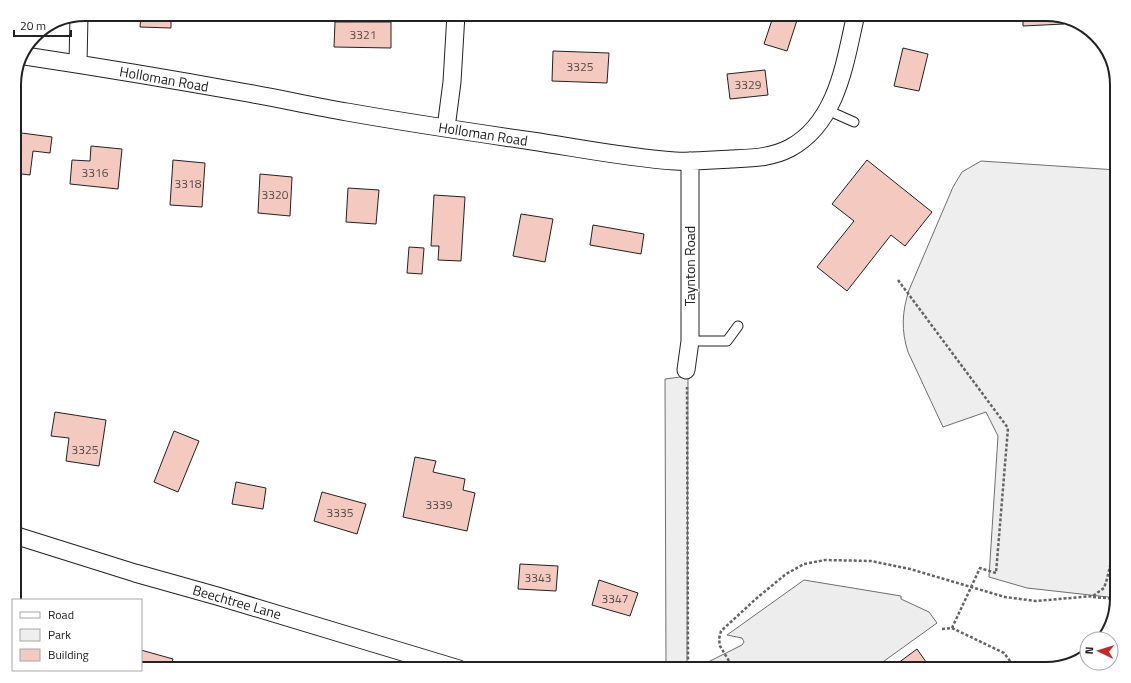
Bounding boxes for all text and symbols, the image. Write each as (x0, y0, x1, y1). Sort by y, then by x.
scale bar (14, 12, 71, 38)
text: 20 m (20, 16, 46, 35)
house number: 3321 (350, 25, 376, 44)
house number: 3325 (567, 57, 594, 76)
street label: Holloman Road (118, 60, 210, 97)
house number: 3329 (735, 75, 762, 94)
street label: Holloman Road (437, 116, 529, 151)
house number: 3316 (82, 163, 109, 182)
house number: 3318 (175, 174, 202, 193)
house number: 3320 (262, 185, 289, 204)
street label: Taynton Road (679, 226, 700, 306)
house number: 3325 (72, 440, 99, 459)
house number: 3339 (426, 495, 453, 514)
house number: 3335 (327, 503, 354, 522)
house number: 3343 (525, 568, 551, 587)
street label: Beechtree Lane (190, 579, 284, 624)
house number: 3347 (602, 589, 628, 608)
legend (12, 599, 142, 671)
text: Road (48, 605, 74, 624)
text: Park (48, 625, 71, 644)
north arrow (1079, 631, 1119, 671)
text: Building (48, 645, 89, 664)
text: N (1081, 646, 1097, 655)

